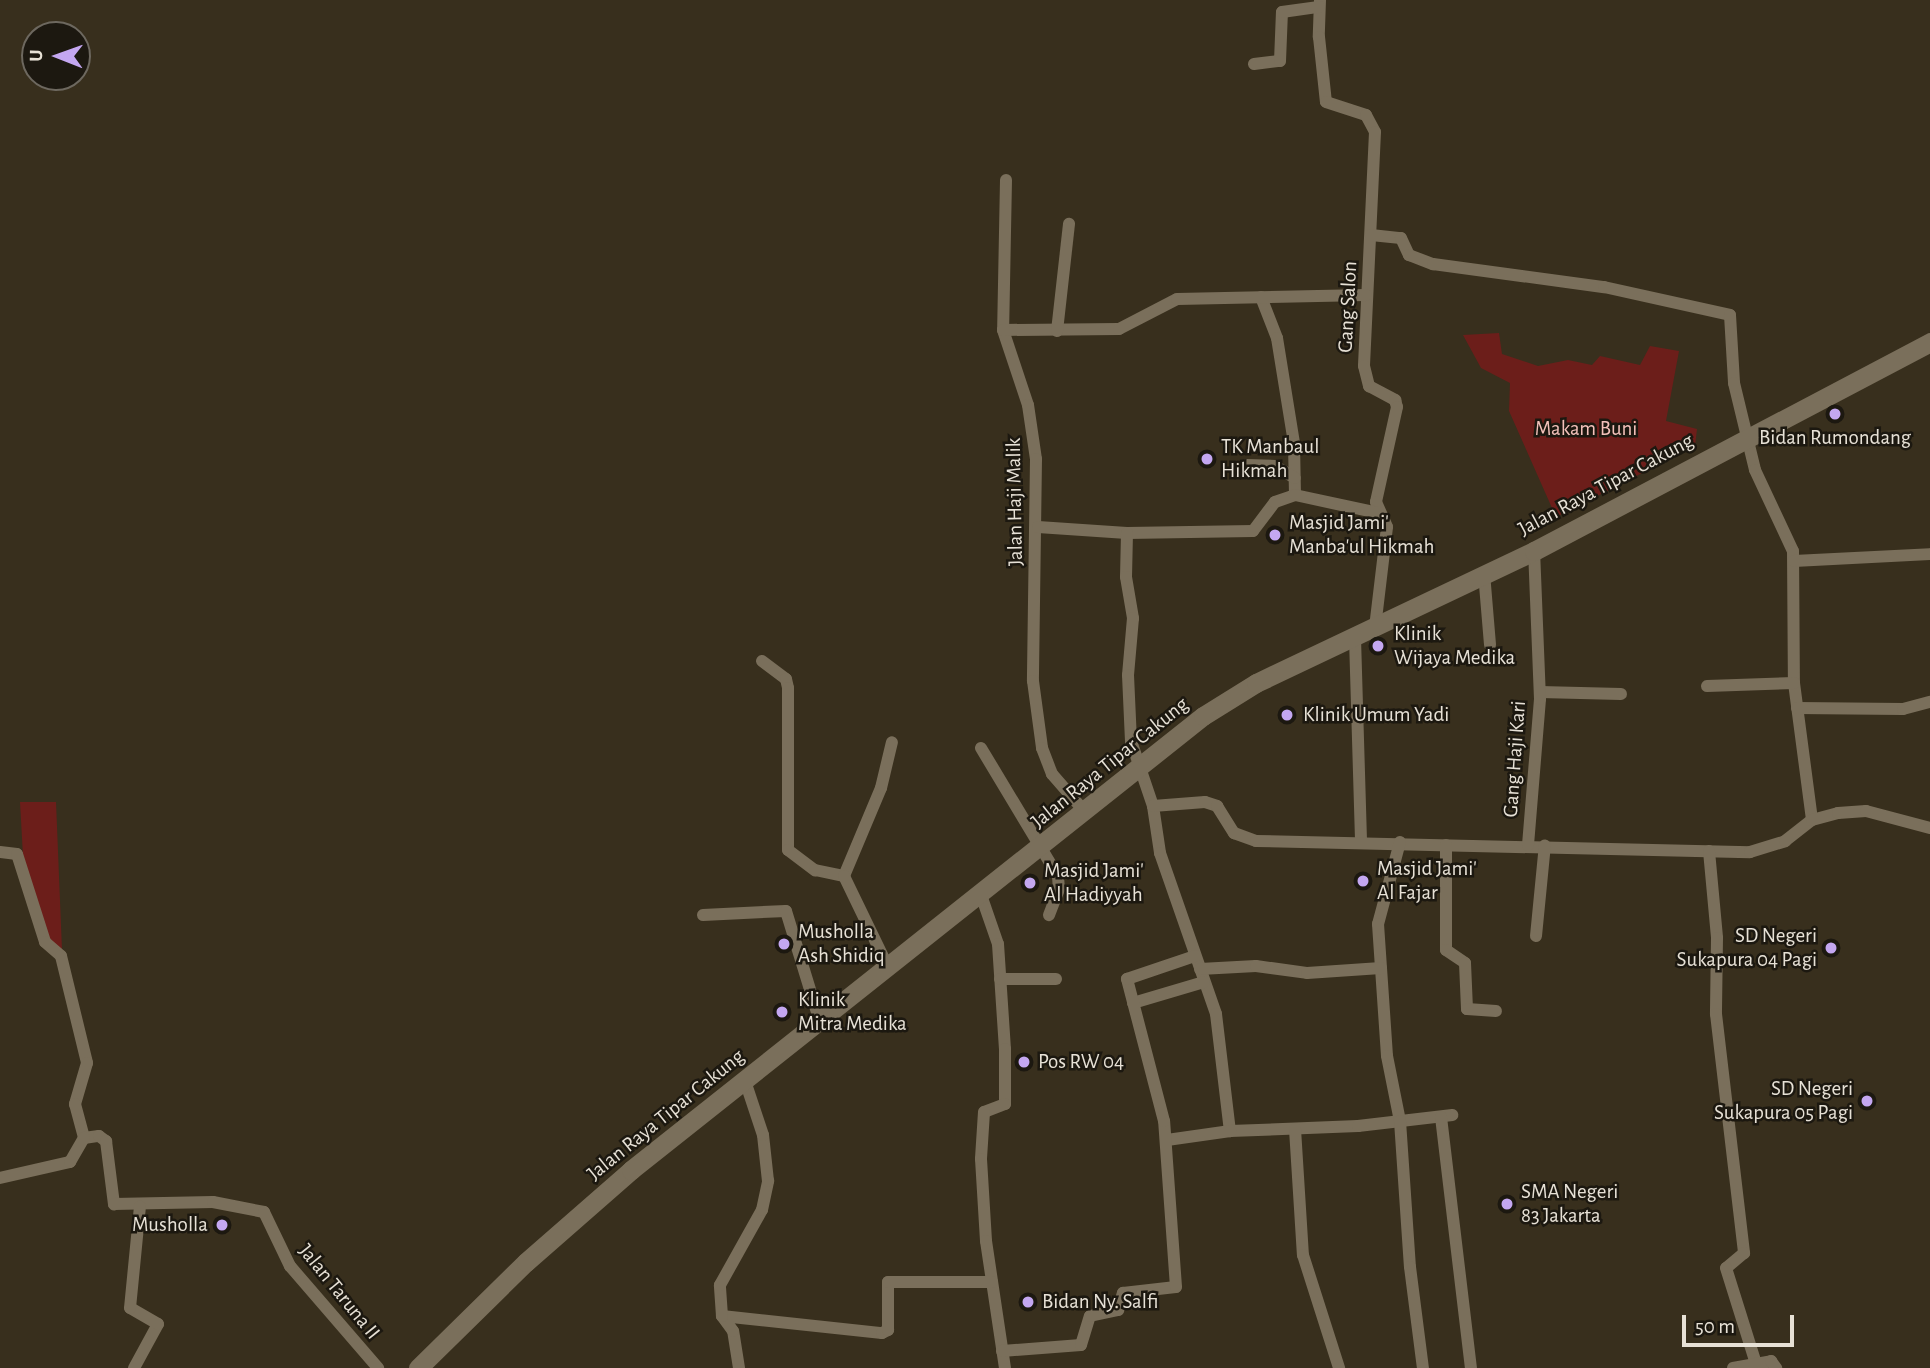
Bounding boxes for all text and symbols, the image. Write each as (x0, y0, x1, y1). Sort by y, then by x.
north arrow (21, 21, 91, 91)
text: U (27, 49, 46, 62)
street label: Gang Salon (1333, 261, 1363, 353)
marker: Bidan Rumondang (1827, 406, 1843, 422)
park label: Makam Buni (1535, 416, 1637, 442)
place label: Bidan Rumondang (1759, 425, 1911, 451)
street label: Jalan Raya Tipar Cakung (1514, 428, 1698, 542)
place label: TK Manbaul Hikmah (1221, 434, 1319, 484)
street label: Jalan Haji Malik (1001, 438, 1029, 566)
marker: TK Manbaul Hikmah (1199, 451, 1215, 467)
place label: Masjid Jami' Manba'ul Hikmah (1289, 510, 1435, 560)
marker: Masjid Jami' Manba'ul Hikmah (1267, 527, 1283, 543)
place label: Klinik Wijaya Medika (1394, 621, 1515, 671)
marker: Klinik Wijaya Medika (1368, 636, 1388, 656)
street label: Jalan Raya Tipar Cakung (1026, 692, 1194, 834)
street label: Gang Haji Kari (1498, 700, 1532, 818)
place label: Klinik Umum Yadi (1303, 702, 1449, 728)
marker: Klinik Umum Yadi (1277, 705, 1297, 725)
place label: Masjid Jami' Al Fajar (1377, 856, 1477, 906)
place label: Masjid Jami' Al Hadiyyah (1044, 858, 1144, 908)
marker: Masjid Jami' Al Fajar (1355, 873, 1371, 889)
marker: Masjid Jami' Al Hadiyyah (1022, 875, 1038, 891)
place label: Musholla Ash Shidiq (798, 919, 885, 969)
place label: SD Negeri Sukapura 04 Pagi (1677, 923, 1817, 973)
marker: Musholla Ash Shidiq (776, 936, 792, 952)
marker: SD Negeri Sukapura 04 Pagi (1823, 940, 1839, 956)
place label: Klinik Mitra Medika (798, 987, 907, 1037)
marker: Klinik Mitra Medika (772, 1002, 792, 1022)
street label: Jalan Raya Tipar Cakung (582, 1044, 750, 1186)
place label: Pos RW 04 (1038, 1049, 1124, 1075)
marker: Pos RW 04 (1016, 1054, 1032, 1070)
place label: SD Negeri Sukapura 05 Pagi (1714, 1076, 1853, 1126)
marker: SD Negeri Sukapura 05 Pagi (1859, 1093, 1875, 1109)
place label: SMA Negeri 83 Jakarta (1521, 1179, 1618, 1229)
marker: SMA Negeri 83 Jakarta (1499, 1196, 1515, 1212)
place label: Musholla (132, 1212, 208, 1238)
marker: Musholla (214, 1217, 230, 1233)
street label: Jalan Taruna II (293, 1239, 385, 1345)
place label: Bidan Ny. Salfi (1042, 1289, 1159, 1315)
marker: Bidan Ny. Salfi (1020, 1294, 1036, 1310)
scale bar (1685, 1302, 1797, 1346)
text: 50 m (1695, 1316, 1735, 1337)

